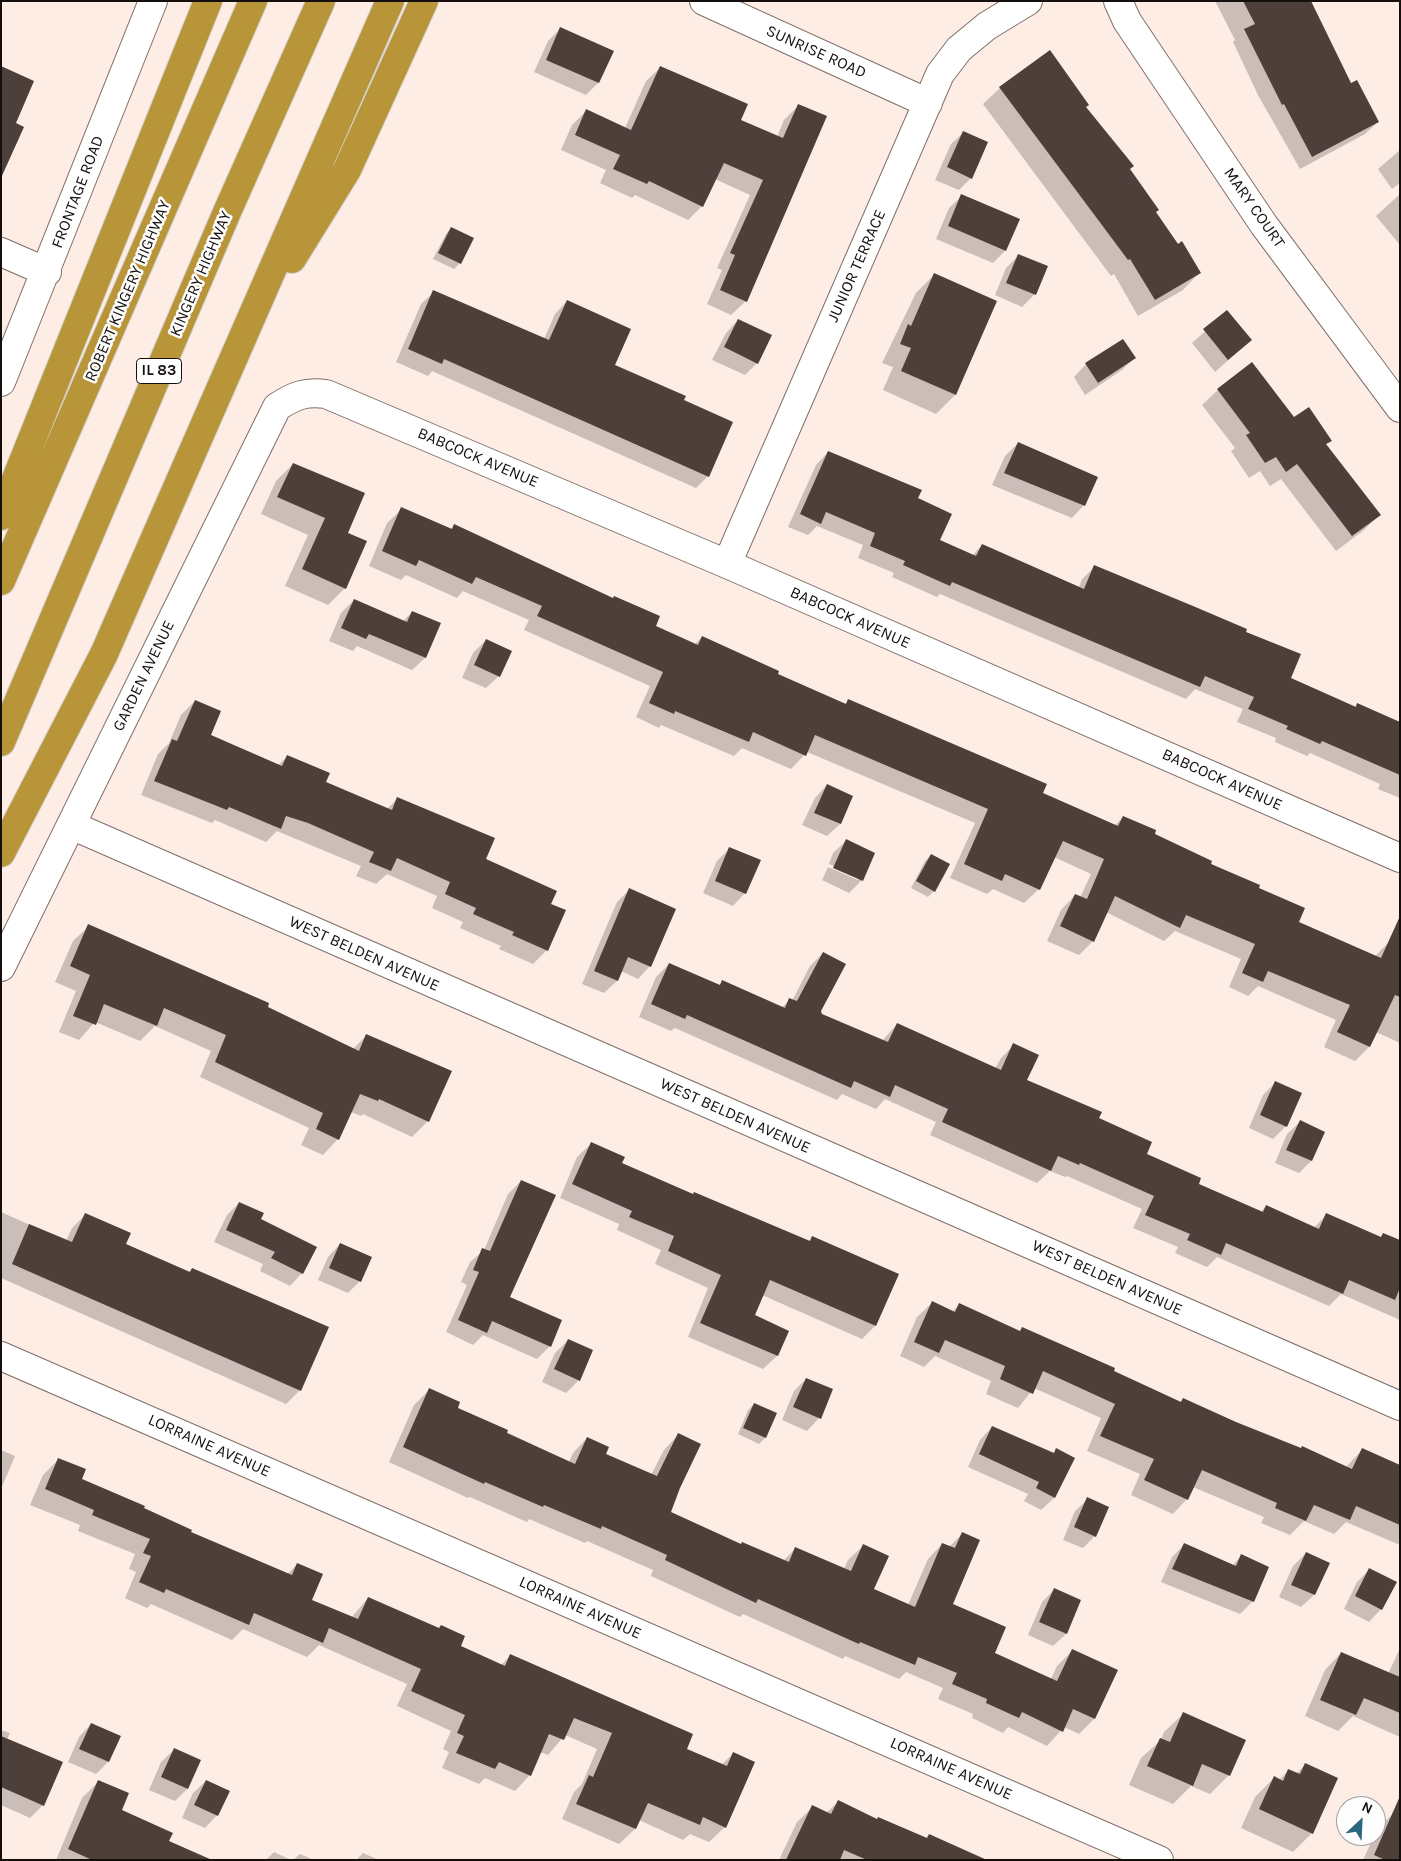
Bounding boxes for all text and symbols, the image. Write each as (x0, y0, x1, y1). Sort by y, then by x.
street label: SUNRISE ROAD (763, 21, 869, 83)
street label: FRONTAGE ROAD (48, 133, 108, 251)
street label: MARY COURT (1219, 164, 1289, 252)
street label: ROBERT KINGERY HIGHWAY (81, 197, 175, 385)
street label: JUNIOR TERRACE (824, 207, 890, 325)
street label: KINGERY HIGHWAY (166, 208, 236, 340)
road number: IL 83 (136, 358, 182, 384)
street label: BABCOCK AVENUE (415, 424, 541, 492)
street label: BABCOCK AVENUE (787, 583, 913, 653)
street label: GARDEN AVENUE (109, 618, 179, 734)
street label: BABCOCK AVENUE (1159, 745, 1285, 815)
street label: WEST BELDEN AVENUE (286, 912, 442, 996)
street label: WEST BELDEN AVENUE (657, 1074, 813, 1158)
street label: WEST BELDEN AVENUE (1029, 1236, 1185, 1320)
street label: LORRAINE AVENUE (145, 1410, 273, 1482)
street label: LORRAINE AVENUE (516, 1572, 644, 1644)
street label: LORRAINE AVENUE (887, 1733, 1015, 1805)
north arrow (1336, 1796, 1386, 1846)
text: N (1359, 1798, 1375, 1818)

